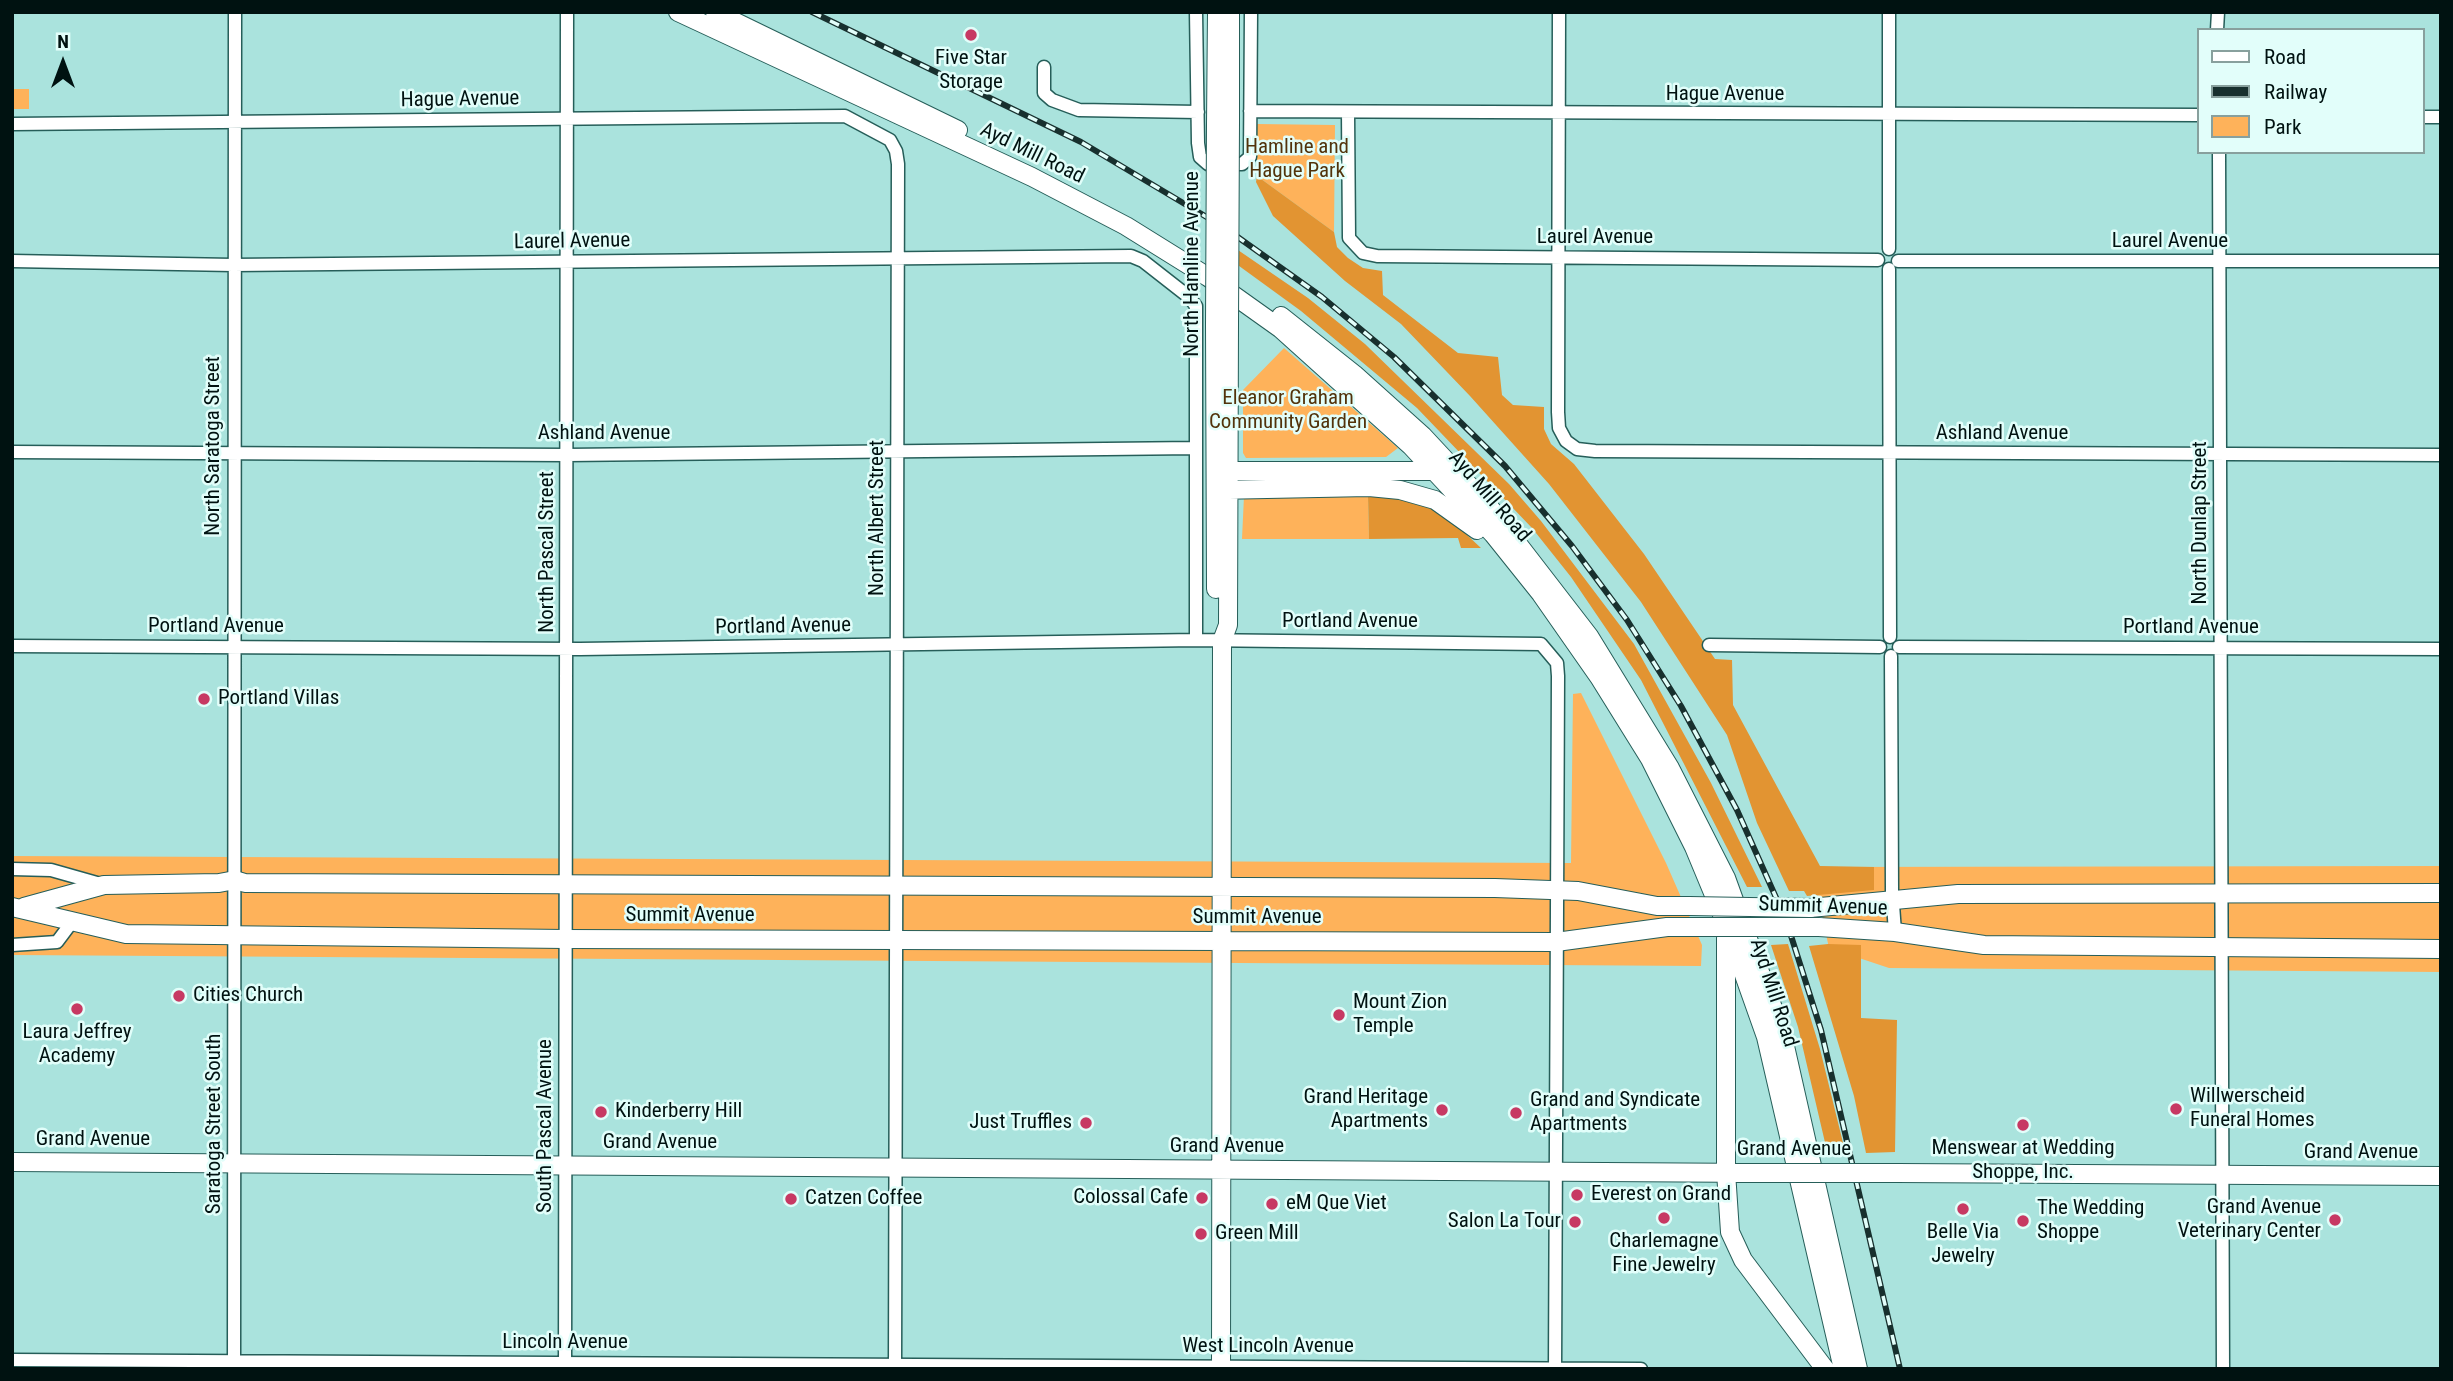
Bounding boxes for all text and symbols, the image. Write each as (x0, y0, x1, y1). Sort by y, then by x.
marker: Five Star Storage (963, 27, 979, 43)
north arrow (28, 28, 98, 98)
legend (2198, 28, 2425, 154)
text: N (57, 30, 69, 53)
text: Road (2264, 45, 2306, 69)
place label: Five Star Storage (935, 46, 1007, 96)
text: Railway (2264, 80, 2327, 104)
street label: Hague Avenue (1666, 82, 1784, 108)
street label: Hague Avenue (400, 86, 520, 114)
text: Park (2264, 115, 2301, 139)
street label: Ayd Mill Road (976, 118, 1088, 190)
park label: Hamline and Hague Park (1245, 135, 1349, 185)
street label: North Hamline Avenue (1180, 171, 1206, 357)
street label: Laurel Avenue (1537, 225, 1653, 251)
street label: Laurel Avenue (514, 228, 630, 256)
street label: Laurel Avenue (2112, 229, 2228, 255)
street label: North Saratoga Street (201, 356, 227, 536)
park label: Eleanor Graham Community Garden (1209, 386, 1367, 436)
street label: Ashland Avenue (538, 421, 670, 447)
street label: Ashland Avenue (1936, 421, 2068, 447)
street label: North Albert Street (865, 440, 891, 596)
street label: North Dunlap Street (2188, 441, 2214, 605)
street label: Ayd Mill Road (1443, 446, 1535, 548)
street label: North Pascal Street (535, 471, 561, 633)
street label: Portland Avenue (1282, 609, 1418, 635)
street label: Portland Avenue (715, 613, 851, 641)
street label: Portland Avenue (148, 614, 284, 640)
street label: Portland Avenue (2123, 615, 2259, 641)
place label: Portland Villas (218, 686, 339, 712)
marker: Portland Villas (196, 691, 212, 707)
street label: Summit Avenue (1758, 892, 1888, 922)
street label: Summit Avenue (626, 903, 754, 929)
street label: Summit Avenue (1193, 905, 1321, 931)
street label: Ayd Mill Road (1744, 935, 1802, 1051)
place label: Cities Church (193, 983, 303, 1009)
marker: Cities Church (171, 988, 187, 1004)
place label: Mount Zion Temple (1353, 990, 1447, 1040)
marker: Laura Jeffrey Academy (69, 1001, 85, 1017)
marker: Mount Zion Temple (1331, 1007, 1347, 1023)
place label: Laura Jeffrey Academy (22, 1020, 132, 1070)
street label: Saratoga Street South (202, 1034, 228, 1214)
street label: South Pascal Avenue (533, 1039, 559, 1213)
place label: Willwerscheid Funeral Homes (2190, 1084, 2315, 1134)
place label: Grand Heritage Apartments (1304, 1085, 1428, 1135)
place label: Grand and Syndicate Apartments (1530, 1088, 1700, 1138)
place label: Kinderberry Hill (615, 1099, 742, 1125)
marker: Willwerscheid Funeral Homes (2168, 1101, 2184, 1117)
marker: Grand Heritage Apartments (1434, 1102, 1450, 1118)
marker: Kinderberry Hill (593, 1104, 609, 1120)
marker: Grand and Syndicate Apartments (1508, 1105, 1524, 1121)
place label: Just Truffles (969, 1110, 1072, 1136)
marker: Just Truffles (1078, 1115, 1094, 1131)
marker: Menswear at Wedding Shoppe, Inc. (2015, 1117, 2031, 1133)
street label: Grand Avenue (36, 1127, 150, 1153)
street label: Grand Avenue (603, 1130, 717, 1156)
street label: Grand Avenue (1170, 1134, 1284, 1160)
place label: Menswear at Wedding Shoppe, Inc. (1931, 1136, 2115, 1186)
street label: Grand Avenue (1737, 1137, 1851, 1163)
street label: Grand Avenue (2304, 1140, 2418, 1166)
place label: Everest on Grand (1591, 1182, 1731, 1208)
place label: Colossal Cafe (1073, 1185, 1188, 1211)
place label: Catzen Coffee (805, 1186, 922, 1212)
marker: Everest on Grand (1569, 1187, 1585, 1203)
marker: Colossal Cafe (1194, 1190, 1210, 1206)
marker: Catzen Coffee (783, 1191, 799, 1207)
place label: eM Que Viet (1286, 1191, 1387, 1217)
place label: Grand Avenue Veterinary Center (2178, 1195, 2321, 1245)
marker: eM Que Viet (1264, 1196, 1280, 1212)
place label: The Wedding Shoppe (2037, 1196, 2144, 1246)
marker: Belle Via Jewelry (1955, 1201, 1971, 1217)
place label: Salon La Tour (1448, 1209, 1561, 1235)
marker: Charlemagne Fine Jewelry (1656, 1210, 1672, 1226)
marker: Grand Avenue Veterinary Center (2327, 1212, 2343, 1228)
marker: The Wedding Shoppe (2015, 1213, 2031, 1229)
marker: Salon La Tour (1567, 1214, 1583, 1230)
place label: Belle Via Jewelry (1927, 1220, 1999, 1270)
place label: Green Mill (1215, 1221, 1299, 1247)
marker: Green Mill (1193, 1226, 1209, 1242)
place label: Charlemagne Fine Jewelry (1609, 1229, 1719, 1279)
street label: Lincoln Avenue (502, 1330, 628, 1356)
street label: West Lincoln Avenue (1182, 1334, 1354, 1360)

